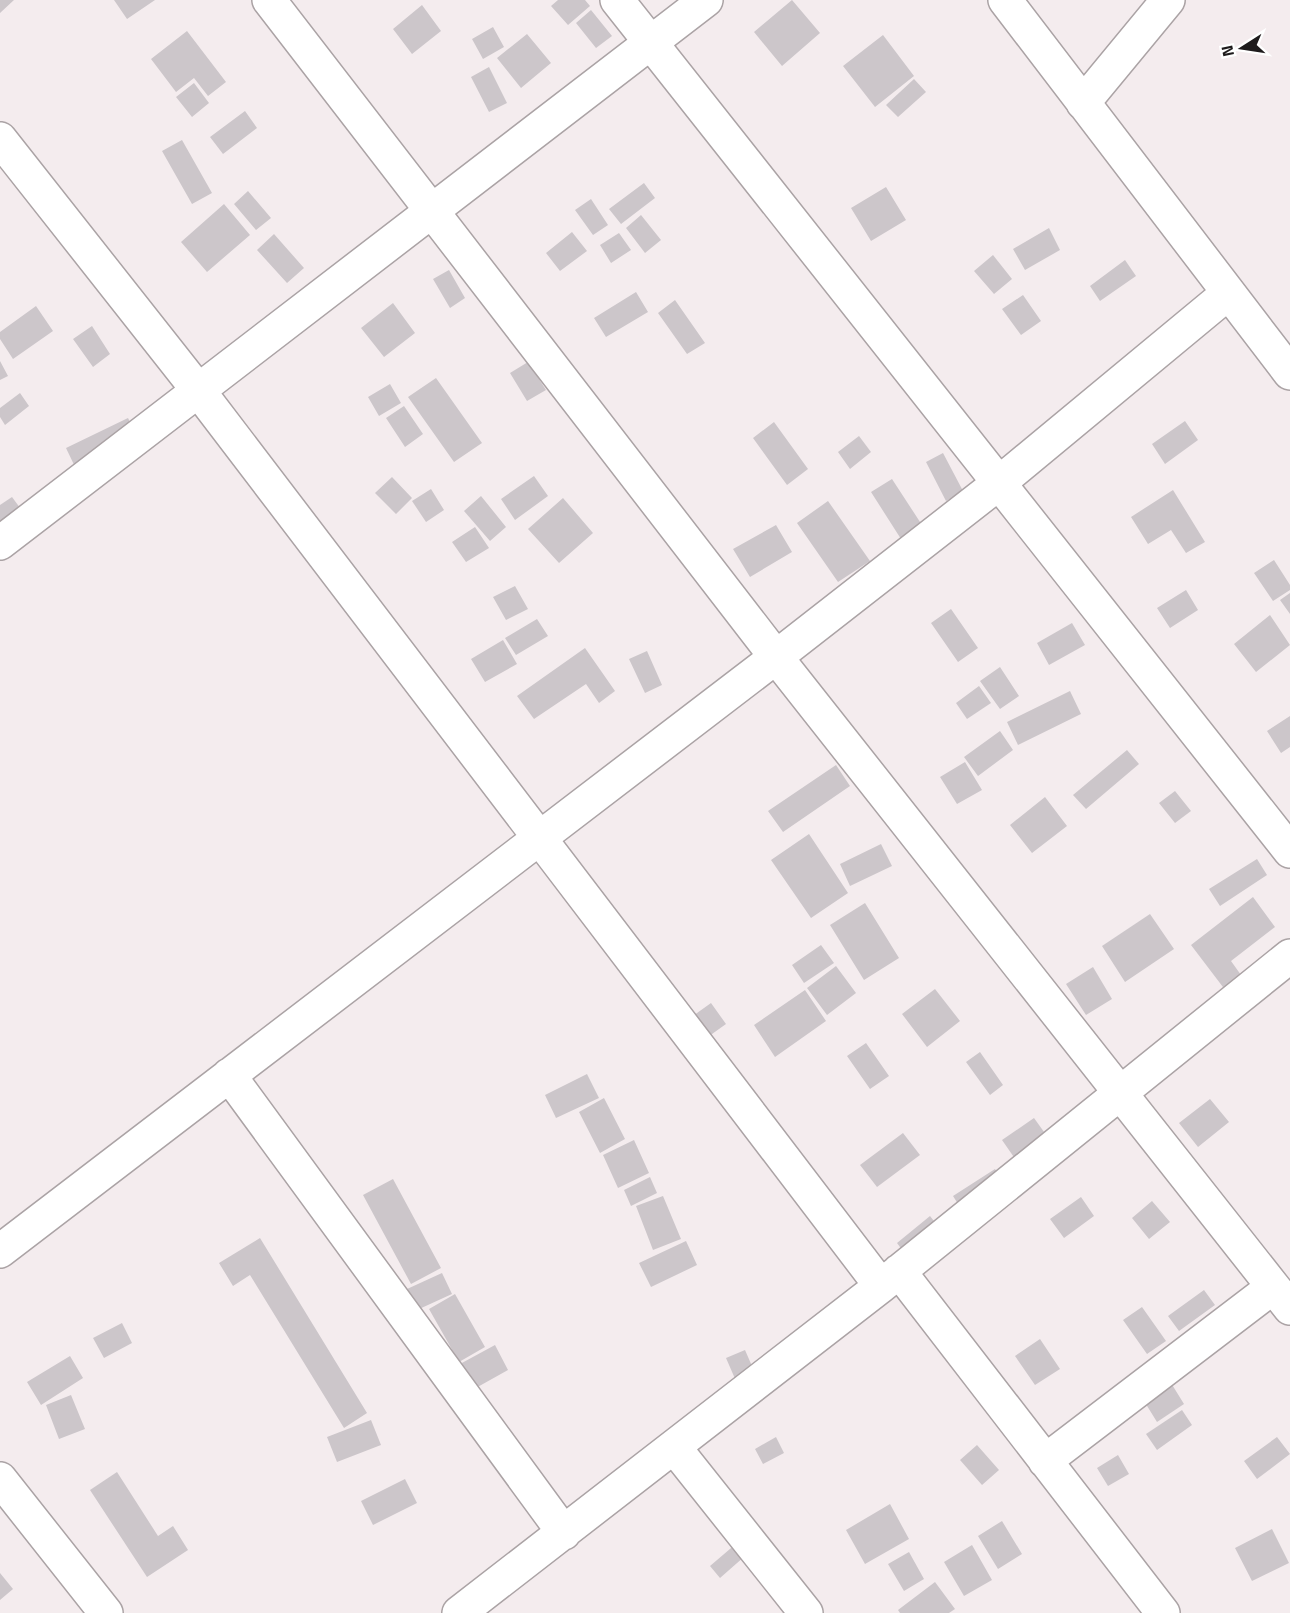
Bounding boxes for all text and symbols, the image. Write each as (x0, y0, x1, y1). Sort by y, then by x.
north arrow (1212, 18, 1272, 78)
text: N (1214, 43, 1240, 59)

